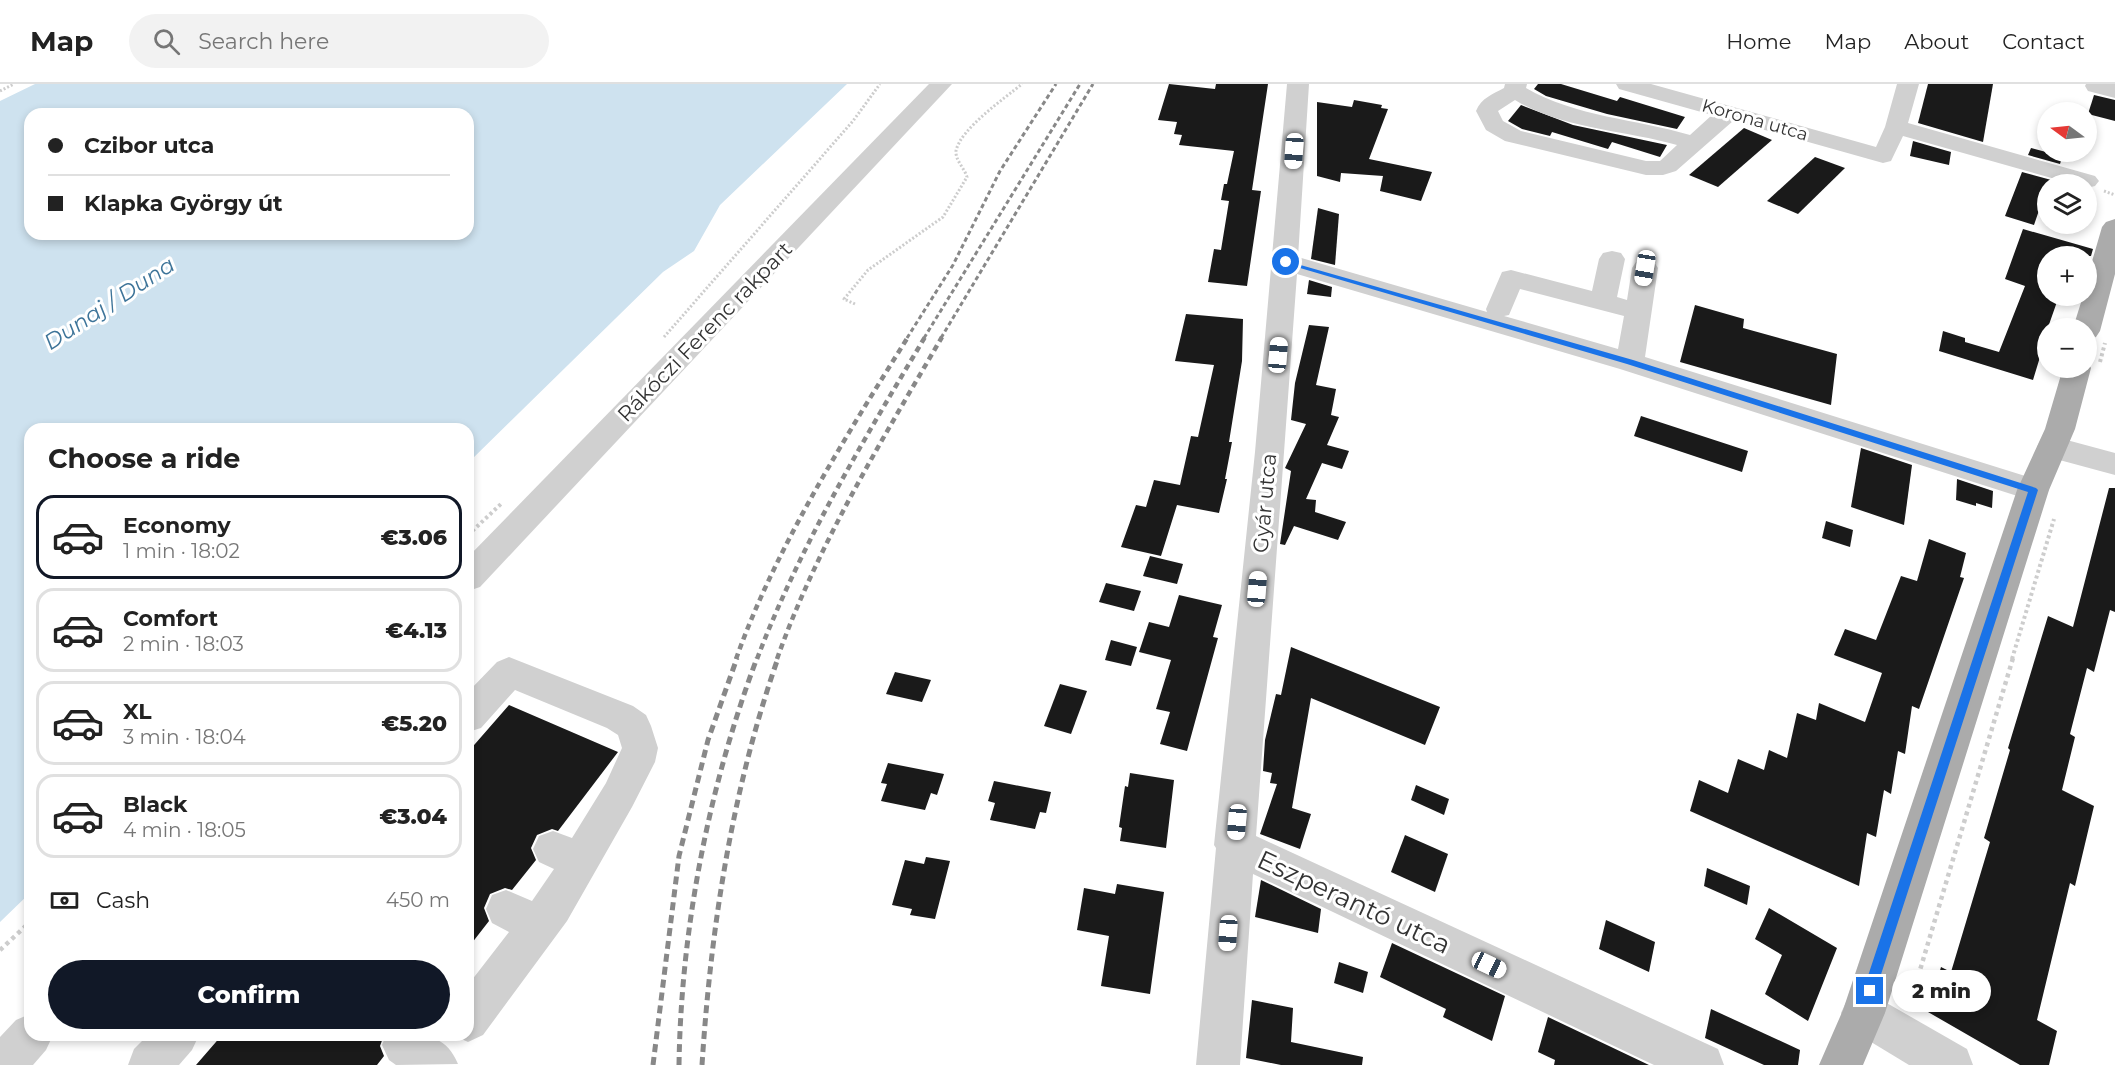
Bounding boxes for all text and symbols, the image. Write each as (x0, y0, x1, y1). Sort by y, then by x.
search box (129, 14, 549, 68)
text: Map (30, 24, 93, 58)
icon: search (150, 25, 183, 58)
text: Search here (198, 28, 329, 55)
text: Home (1726, 29, 1791, 54)
text: Map (1824, 29, 1871, 54)
text: About (1904, 29, 1969, 54)
text: Contact (2002, 29, 2085, 54)
street label: Korona utca (1699, 94, 1811, 146)
north arrow (2037, 102, 2097, 162)
map controls (2037, 102, 2097, 378)
text: Czibor utca (84, 132, 214, 159)
car (1284, 132, 1304, 170)
button: layers (2037, 174, 2097, 234)
text: Klapka György út (84, 190, 283, 217)
street label: Rákóczi Ferenc rakpart (612, 236, 797, 427)
button: + (2037, 246, 2097, 306)
route start (1272, 248, 1299, 275)
car (1633, 249, 1657, 287)
water label: Dunaj / Duna (39, 251, 180, 356)
button: − (2037, 318, 2097, 378)
car (1267, 336, 1289, 374)
text: Choose a ride (48, 442, 240, 475)
street label: Gyár utca (1248, 452, 1281, 554)
icon: car (51, 510, 105, 564)
text: Economy (123, 512, 231, 539)
text: €3.06 (380, 524, 447, 551)
text: 1 min · 18:02 (123, 539, 240, 563)
car (1246, 570, 1268, 608)
icon: car (51, 603, 105, 657)
text: Comfort (123, 605, 218, 632)
text: €4.13 (385, 617, 447, 644)
text: 2 min · 18:03 (123, 632, 244, 656)
icon: car (51, 696, 105, 750)
text: XL (123, 698, 152, 725)
text: €5.20 (381, 710, 447, 737)
text: 3 min · 18:04 (123, 725, 246, 749)
icon: car (51, 789, 105, 843)
text: Black (123, 791, 187, 818)
text: €3.04 (379, 803, 447, 830)
car (1226, 803, 1248, 841)
text: 4 min · 18:05 (123, 818, 246, 842)
street label: Eszperantó utca (1252, 843, 1456, 961)
icon: cash (48, 884, 81, 917)
text: Cash (96, 887, 150, 914)
text: 450 m (386, 888, 450, 912)
car (1218, 914, 1238, 952)
car (1469, 949, 1509, 981)
button: Confirm (48, 960, 450, 1029)
callout: 2 min (1891, 970, 1990, 1012)
route end (1856, 977, 1883, 1004)
text: 2 min (1912, 979, 1971, 1003)

